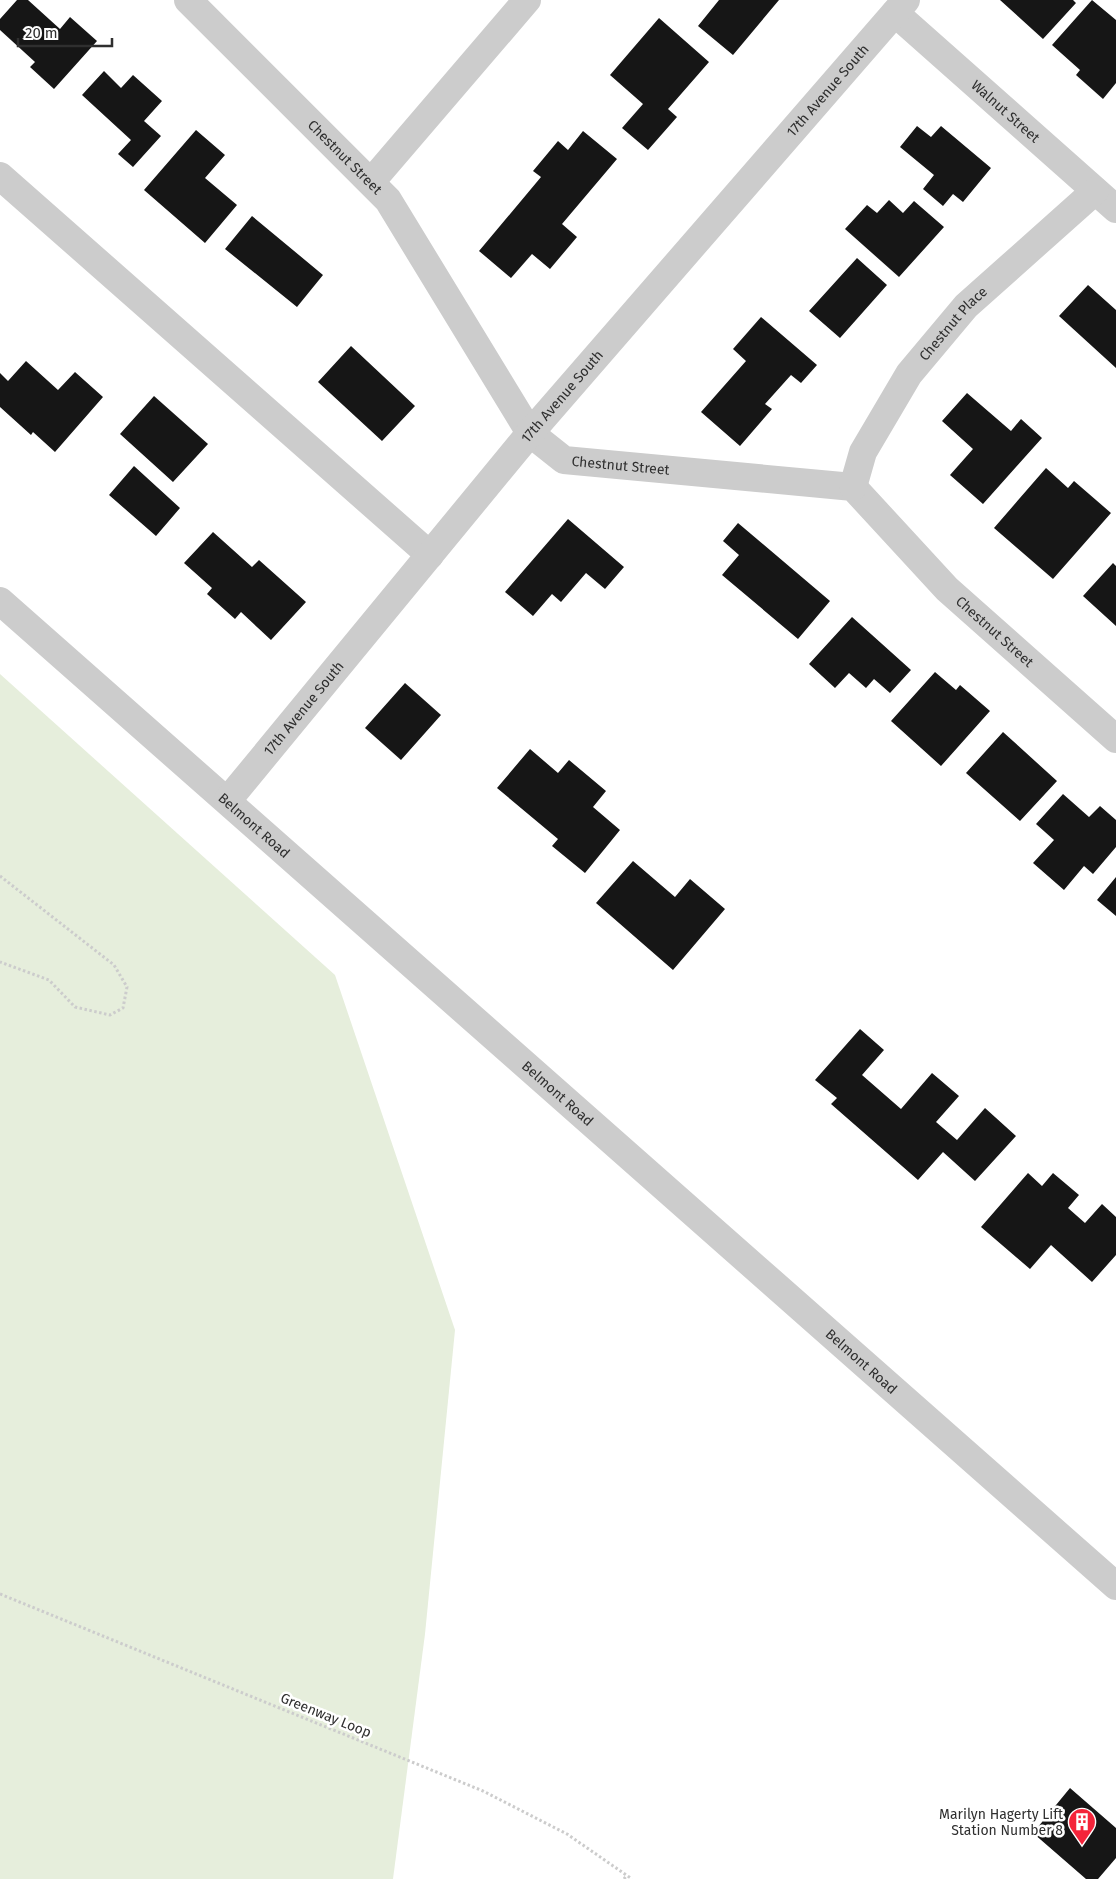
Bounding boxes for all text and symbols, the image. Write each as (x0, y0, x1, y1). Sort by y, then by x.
scale bar (18, 15, 111, 47)
text: 20 m (25, 24, 58, 42)
street label: 17th Avenue South (783, 41, 873, 140)
street label: Walnut Street (968, 77, 1044, 147)
street label: Chestnut Street (304, 117, 386, 199)
street label: Chestnut Place (916, 283, 991, 364)
street label: 17th Avenue South (518, 347, 607, 446)
street label: Chestnut Street (571, 453, 671, 479)
street label: Chestnut Street (952, 593, 1038, 671)
street label: 17th Avenue South (260, 658, 348, 759)
street label: Belmont Road (215, 790, 293, 862)
street label: Belmont Road (518, 1058, 597, 1130)
street label: Belmont Road (822, 1326, 900, 1398)
street label: Greenway Loop (278, 1690, 374, 1741)
place label: Marilyn Hagerty Lift Station Number 8 (939, 1806, 1064, 1839)
building icon: Marilyn Hagerty Lift Station Number 8 (1067, 1807, 1097, 1846)

